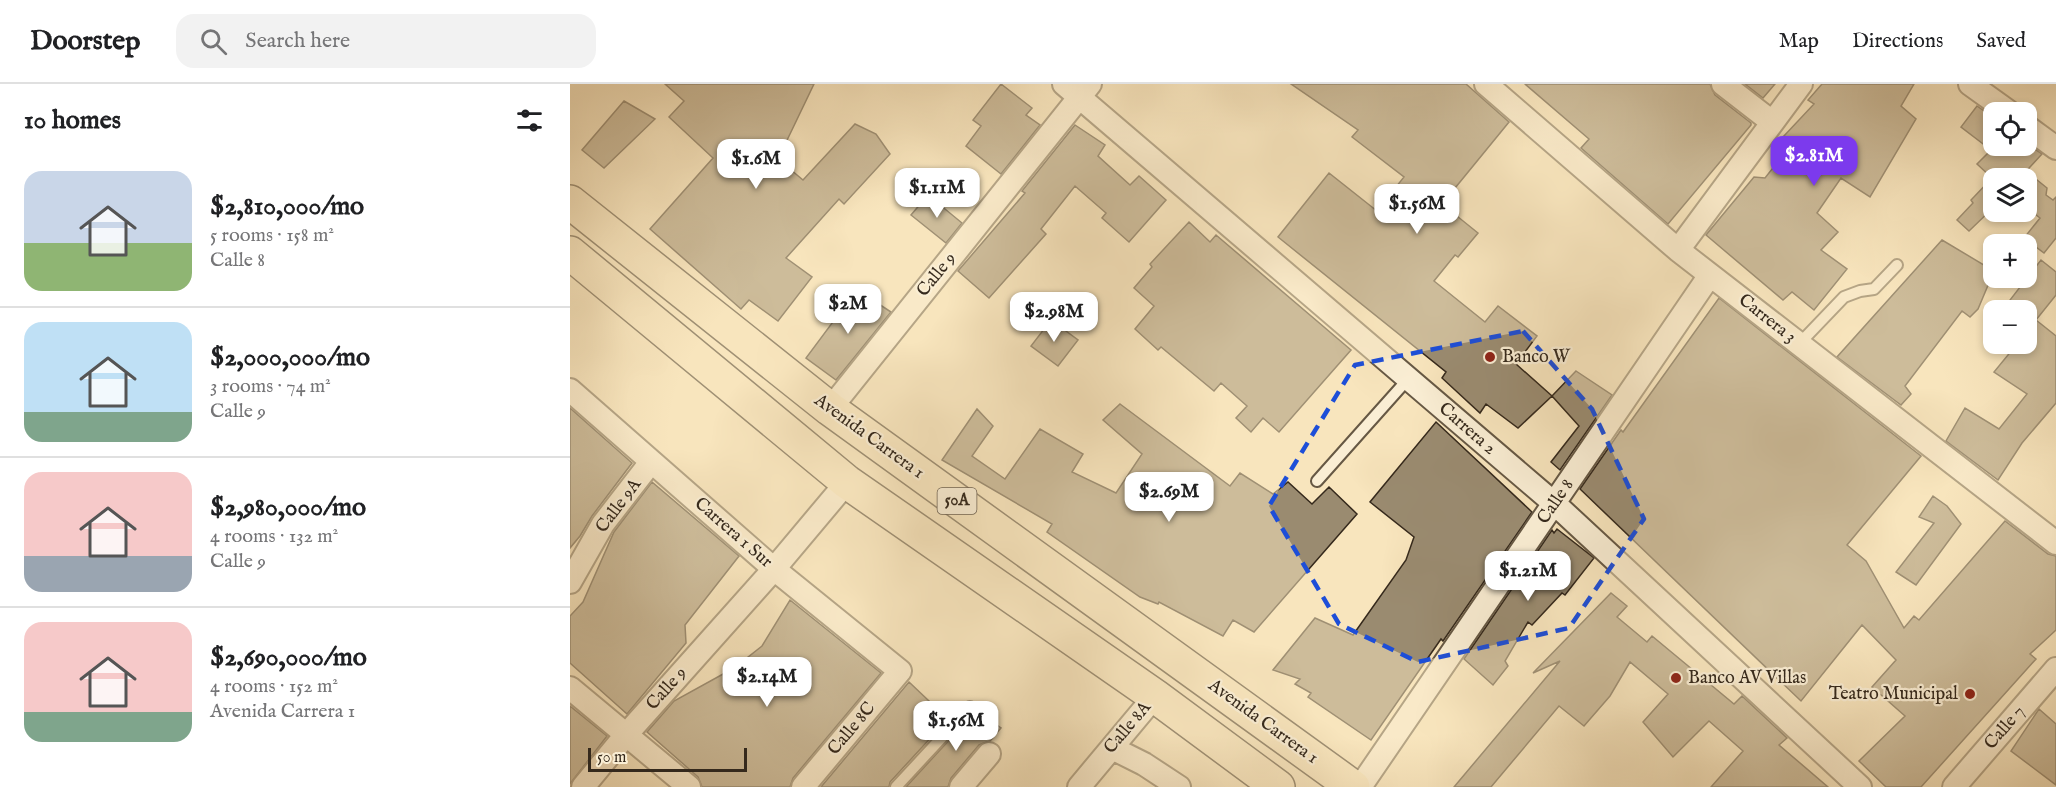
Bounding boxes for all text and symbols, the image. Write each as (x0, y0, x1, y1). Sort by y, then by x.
search box (176, 14, 596, 68)
text: Doorstep (30, 24, 140, 59)
icon: search (197, 25, 230, 58)
text: Search here (245, 27, 350, 55)
text: Map (1779, 28, 1819, 55)
text: Directions (1852, 28, 1943, 55)
text: Saved (1976, 28, 2026, 55)
map controls (1983, 102, 2037, 354)
button: locate (1983, 102, 2037, 156)
text: 10 homes (24, 104, 121, 137)
icon: filters (513, 104, 546, 137)
pin: $2.81M (1765, 136, 1863, 187)
pin: $1.6M (714, 139, 798, 190)
text: $2.81M (1785, 143, 1843, 168)
text: $1.6M (731, 146, 781, 171)
pin: $1.11M (888, 168, 986, 219)
button: layers (1983, 168, 2037, 222)
text: $1.11M (909, 175, 965, 200)
pin: $1.56M (1368, 184, 1466, 235)
text: $2,810,000/mo (210, 190, 364, 223)
text: $1.56M (1388, 191, 1446, 216)
icon: home (72, 195, 144, 267)
text: 5 rooms · 158 m² (210, 223, 334, 248)
button: + (1983, 234, 2037, 288)
text: Calle 8 (210, 248, 265, 273)
street label: Calle 9 (912, 248, 962, 302)
pin: $2M (819, 284, 877, 335)
street label: Carrera 3 (1733, 289, 1801, 349)
text: $2M (828, 291, 868, 316)
pin: $2.98M (1005, 292, 1103, 343)
text: $2.98M (1024, 299, 1084, 324)
button: − (1983, 300, 2037, 354)
text: $2,000,000/mo (210, 341, 370, 374)
icon: home (72, 346, 144, 418)
place label: Banco W (1502, 346, 1571, 369)
marker: Banco W (1483, 350, 1497, 364)
text: 3 rooms · 74 m² (210, 374, 331, 399)
street label: Avenida Carrera 1 (809, 389, 929, 485)
street label: Carrera 2 (1433, 398, 1501, 460)
text: Calle 9 (210, 399, 266, 424)
pin: $2.69M (1120, 472, 1218, 523)
street label: Calle 9A (591, 473, 648, 538)
street label: Calle 8 (1533, 475, 1579, 529)
text: $2.69M (1139, 479, 1199, 504)
road number: 50A (938, 488, 976, 514)
text: $2,980,000/mo (210, 491, 366, 524)
street label: Carrera 1 Sur (689, 493, 777, 574)
icon: home (72, 496, 144, 568)
text: 4 rooms · 132 m² (210, 524, 338, 549)
text: Calle 9 (210, 549, 266, 574)
pin: $1.21M (1479, 551, 1577, 602)
text: $1.21M (1499, 558, 1557, 583)
text: $2,690,000/mo (210, 641, 367, 674)
icon: home (72, 646, 144, 718)
pin: $2.14M (718, 657, 816, 708)
street label: Calle 9 (642, 663, 692, 715)
text: $2.14M (737, 664, 797, 689)
place label: Banco AV Villas (1688, 667, 1806, 690)
marker: Banco AV Villas (1669, 671, 1683, 685)
text: 4 rooms · 152 m² (210, 674, 338, 699)
street label: Avenida Carrera 1 (1203, 674, 1323, 770)
place label: Teatro Municipal (1829, 683, 1958, 706)
marker: Teatro Municipal (1963, 687, 1977, 701)
street label: Calle 8A (1099, 696, 1157, 759)
street label: Calle 8C (823, 698, 881, 760)
text: Avenida Carrera 1 (210, 699, 355, 724)
pin: $1.56M (907, 701, 1005, 752)
street label: Calle 7 (1980, 701, 2030, 755)
text: $1.56M (927, 708, 985, 733)
scale bar (588, 745, 747, 772)
text: 50 m (597, 748, 626, 768)

